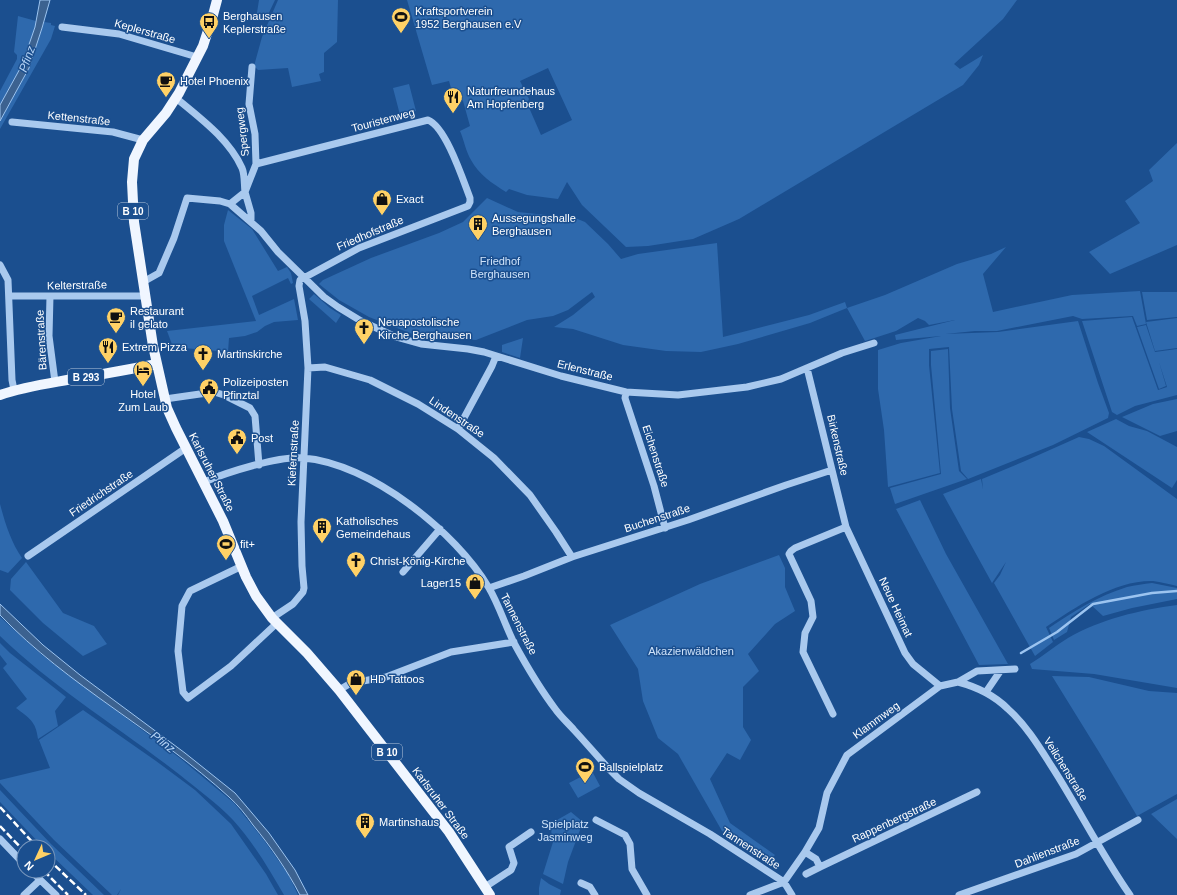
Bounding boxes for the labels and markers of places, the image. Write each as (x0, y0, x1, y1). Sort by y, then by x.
place label: Kraftsportverein 1952 Berghausen e.V (415, 5, 522, 30)
sports icon: Kraftsportverein 1952 Berghausen e.V (390, 6, 412, 34)
place label: Berghausen Keplerstraße (223, 10, 286, 35)
bus stop icon: Berghausen Keplerstraße (198, 11, 220, 39)
cafe icon: Hotel Phoenix (155, 70, 177, 98)
place label: Hotel Phoenix (180, 75, 249, 87)
place label: Naturfreundehaus Am Hopfenberg (467, 85, 556, 110)
restaurant icon: Naturfreundehaus Am Hopfenberg (442, 86, 464, 114)
shop icon: Exact (371, 188, 393, 216)
place label: Exact (396, 193, 424, 205)
place label: Aussegungshalle Berghausen (492, 212, 576, 237)
building icon: Aussegungshalle Berghausen (467, 213, 489, 241)
place label: Restaurant il gelato (130, 305, 184, 330)
cafe icon: Restaurant il gelato (105, 306, 127, 334)
place label: Neuapostolische Kirche Berghausen (378, 316, 472, 341)
church icon: Neuapostolische Kirche Berghausen (353, 317, 375, 345)
restaurant icon: Extrem Pizza (97, 336, 119, 364)
place label: Extrem Pizza (122, 341, 188, 353)
church icon: Martinskirche (192, 343, 214, 371)
place label: Martinskirche (217, 348, 282, 360)
hotel icon: Hotel Zum Laub (132, 359, 154, 387)
place label: Polizeiposten Pfinztal (223, 376, 288, 401)
public building icon: Polizeiposten Pfinztal (198, 377, 220, 405)
place label: Hotel Zum Laub (118, 388, 168, 413)
public building icon: Post (226, 427, 248, 455)
place label: Post (251, 432, 273, 444)
place label: Katholisches Gemeindehaus (336, 515, 411, 540)
building icon: Katholisches Gemeindehaus (311, 516, 333, 544)
sports icon: fit+ (215, 533, 237, 561)
place label: fit+ (240, 538, 255, 550)
church icon: Christ-König-Kirche (345, 550, 367, 578)
place label: Christ-König-Kirche (370, 555, 465, 567)
shop icon: Lager15 (464, 572, 486, 600)
place label: Lager15 (421, 577, 461, 589)
shop icon: HD Tattoos (345, 668, 367, 696)
place label: HD Tattoos (370, 673, 425, 685)
sports icon: Ballspielplatz (574, 756, 596, 784)
place label: Ballspielplatz (599, 761, 663, 773)
building icon: Martinshaus (354, 811, 376, 839)
place label: Martinshaus (379, 816, 439, 828)

